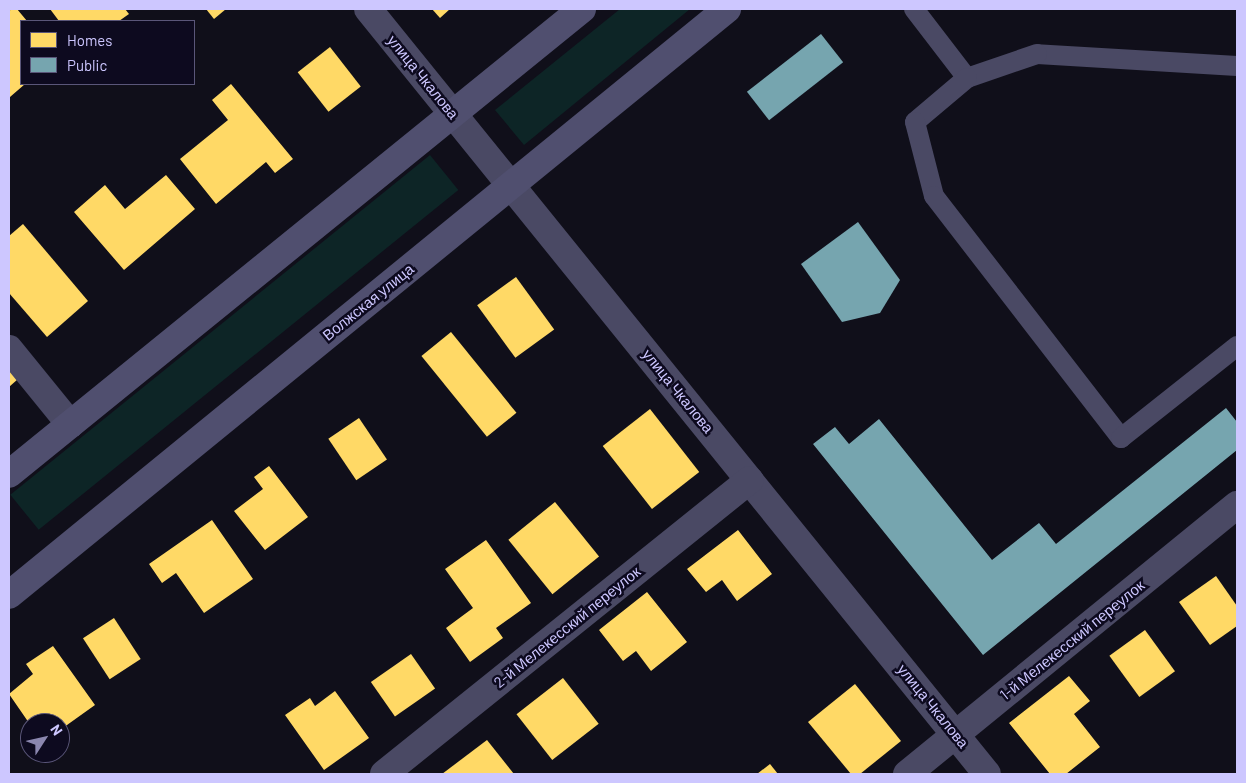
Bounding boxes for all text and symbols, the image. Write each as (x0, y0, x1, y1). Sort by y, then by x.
legend (20, 20, 195, 85)
text: Homes (67, 31, 112, 49)
street label: улица Чкалова (384, 31, 462, 123)
text: Public (67, 56, 107, 74)
street label: Волжская улица (319, 260, 417, 344)
street label: улица Чкалова (639, 345, 717, 437)
street label: 2-й Мелекесский переулок (490, 562, 644, 692)
street label: 1-й Мелекесский переулок (996, 576, 1148, 704)
street label: улица Чкалова (894, 660, 972, 752)
north arrow (20, 713, 70, 763)
text: N (47, 721, 67, 738)

